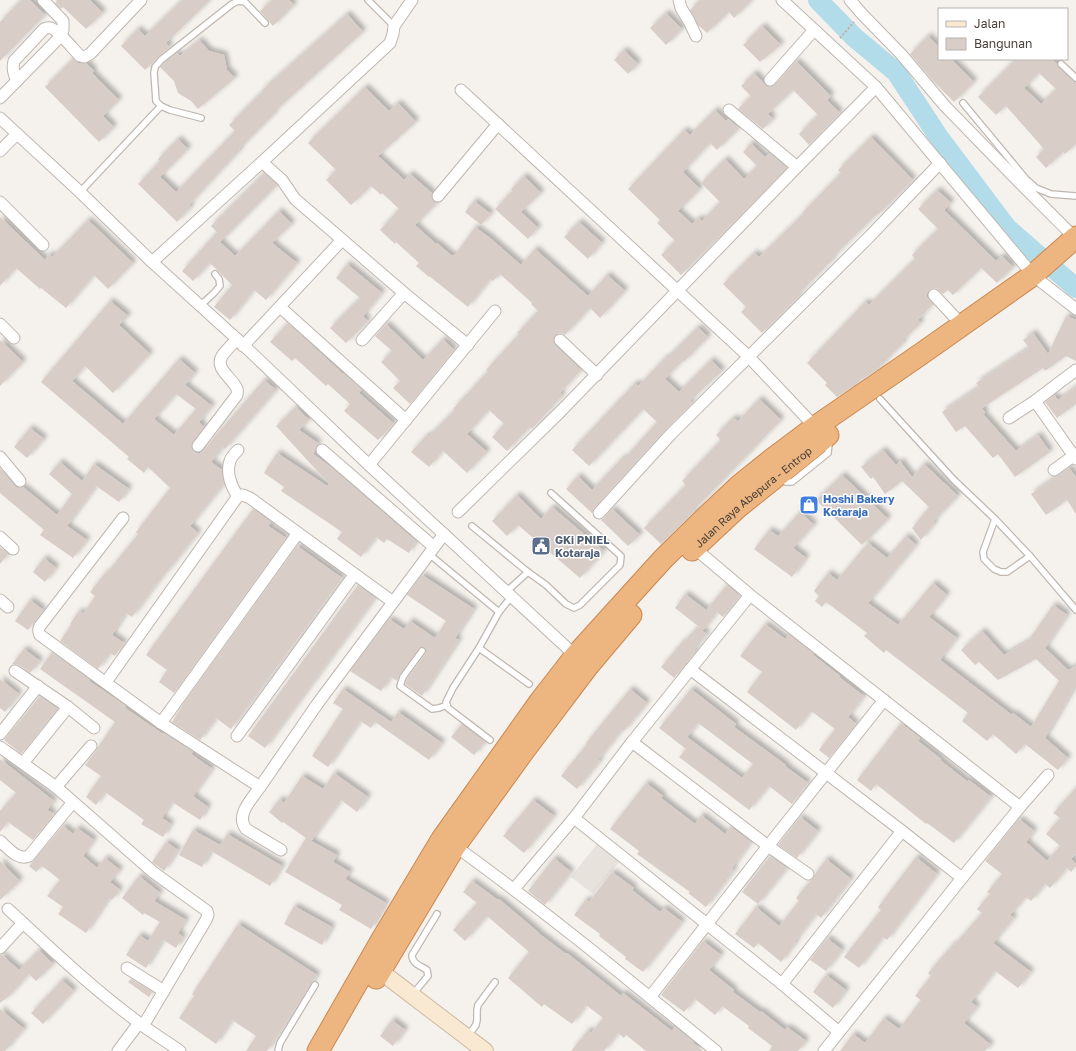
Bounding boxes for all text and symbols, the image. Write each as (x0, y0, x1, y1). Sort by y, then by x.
legend (938, 8, 1068, 60)
text: Jalan (974, 16, 1005, 31)
text: Bangunan (974, 36, 1032, 51)
street label: Jalan Raya Abepura - Entrop (692, 444, 814, 550)
place label: Hoshi Bakery Kotaraja (823, 492, 895, 518)
shop icon: Hoshi Bakery Kotaraja (798, 494, 820, 516)
place label: GKi PNIEL Kotaraja (555, 533, 610, 559)
public building icon: GKi PNIEL Kotaraja (530, 535, 552, 557)

